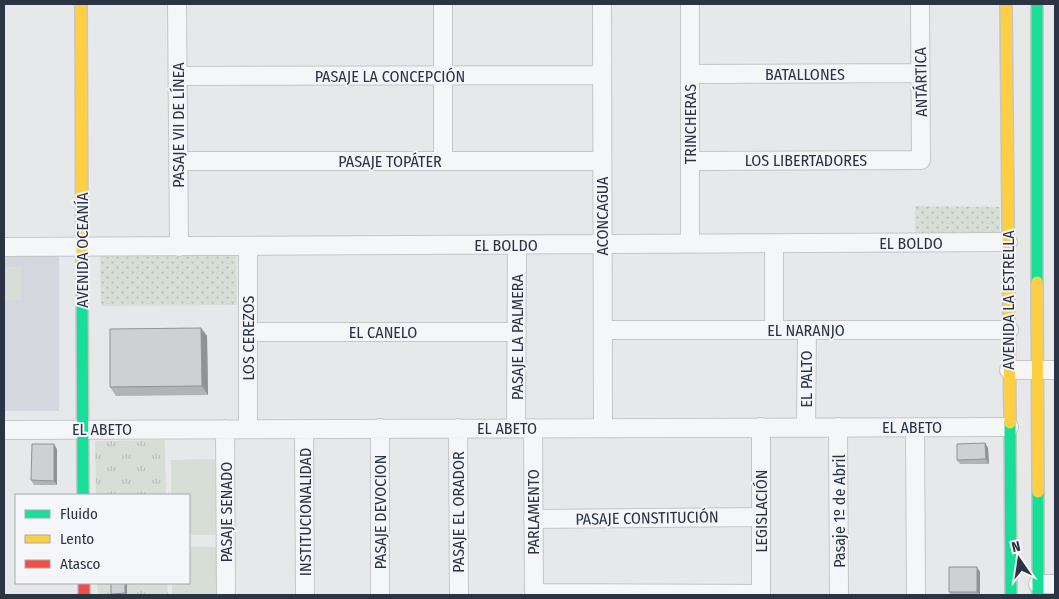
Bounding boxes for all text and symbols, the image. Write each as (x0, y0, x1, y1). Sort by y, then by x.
street label: ANTÁRTICA (911, 46, 931, 117)
street label: PASAJE VII DE LÍNEA (169, 62, 188, 188)
street label: BATALLONES (765, 65, 845, 84)
street label: PASAJE LA CONCEPCIÓN (315, 67, 465, 86)
street label: TRINCHERAS (681, 84, 700, 164)
street label: LOS LIBERTADORES (745, 151, 867, 170)
street label: PASAJE TOPÁTER (338, 152, 442, 171)
street label: ACONCAGUA (593, 176, 612, 256)
street label: AVENIDA OCEANÍA (73, 192, 92, 308)
street label: AVENIDA LA ESTRELLA (999, 230, 1018, 370)
street label: EL BOLDO (879, 234, 943, 253)
street label: EL BOLDO (474, 236, 538, 255)
street label: PASAJE LA PALMERA (508, 274, 527, 400)
street label: LOS CEREZOS (239, 295, 258, 381)
street label: EL NARANJO (767, 321, 845, 340)
street label: EL CANELO (349, 323, 417, 342)
street label: EL PALTO (797, 351, 816, 407)
street label: EL ABETO (882, 418, 942, 437)
street label: EL ABETO (477, 419, 537, 438)
street label: EL ABETO (72, 420, 132, 439)
street label: INSTITUCIONALIDAD (296, 448, 315, 576)
street label: PASAJE EL ORADOR (449, 451, 468, 573)
street label: Pasaje 1º de Abril (830, 454, 849, 568)
street label: PASAJE DEVOCION (371, 455, 390, 569)
street label: PASAJE SENADO (217, 462, 236, 562)
street label: PARLAMENTO (524, 469, 543, 555)
street label: LEGISLACIÓN (752, 469, 771, 553)
legend (15, 494, 190, 584)
text: Fluido (60, 505, 98, 523)
street label: PASAJE CONSTITUCIÓN (575, 507, 719, 529)
text: Lento (60, 530, 94, 548)
north arrow (994, 534, 1044, 584)
text: N (1010, 538, 1022, 556)
text: Atasco (60, 555, 100, 573)

